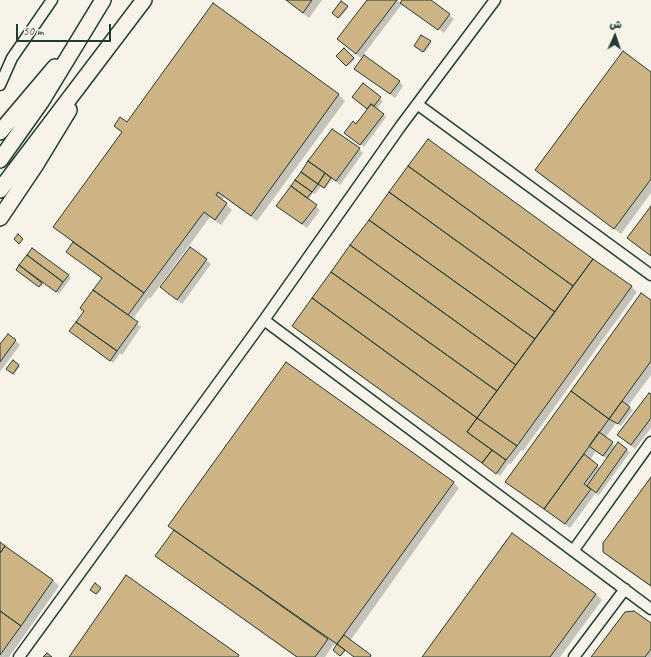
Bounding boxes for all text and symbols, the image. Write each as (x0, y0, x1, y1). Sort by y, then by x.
scale bar (18, 16, 113, 42)
north arrow (595, 16, 635, 56)
text: ش (609, 17, 622, 31)
text: 50 m (23, 23, 43, 39)

